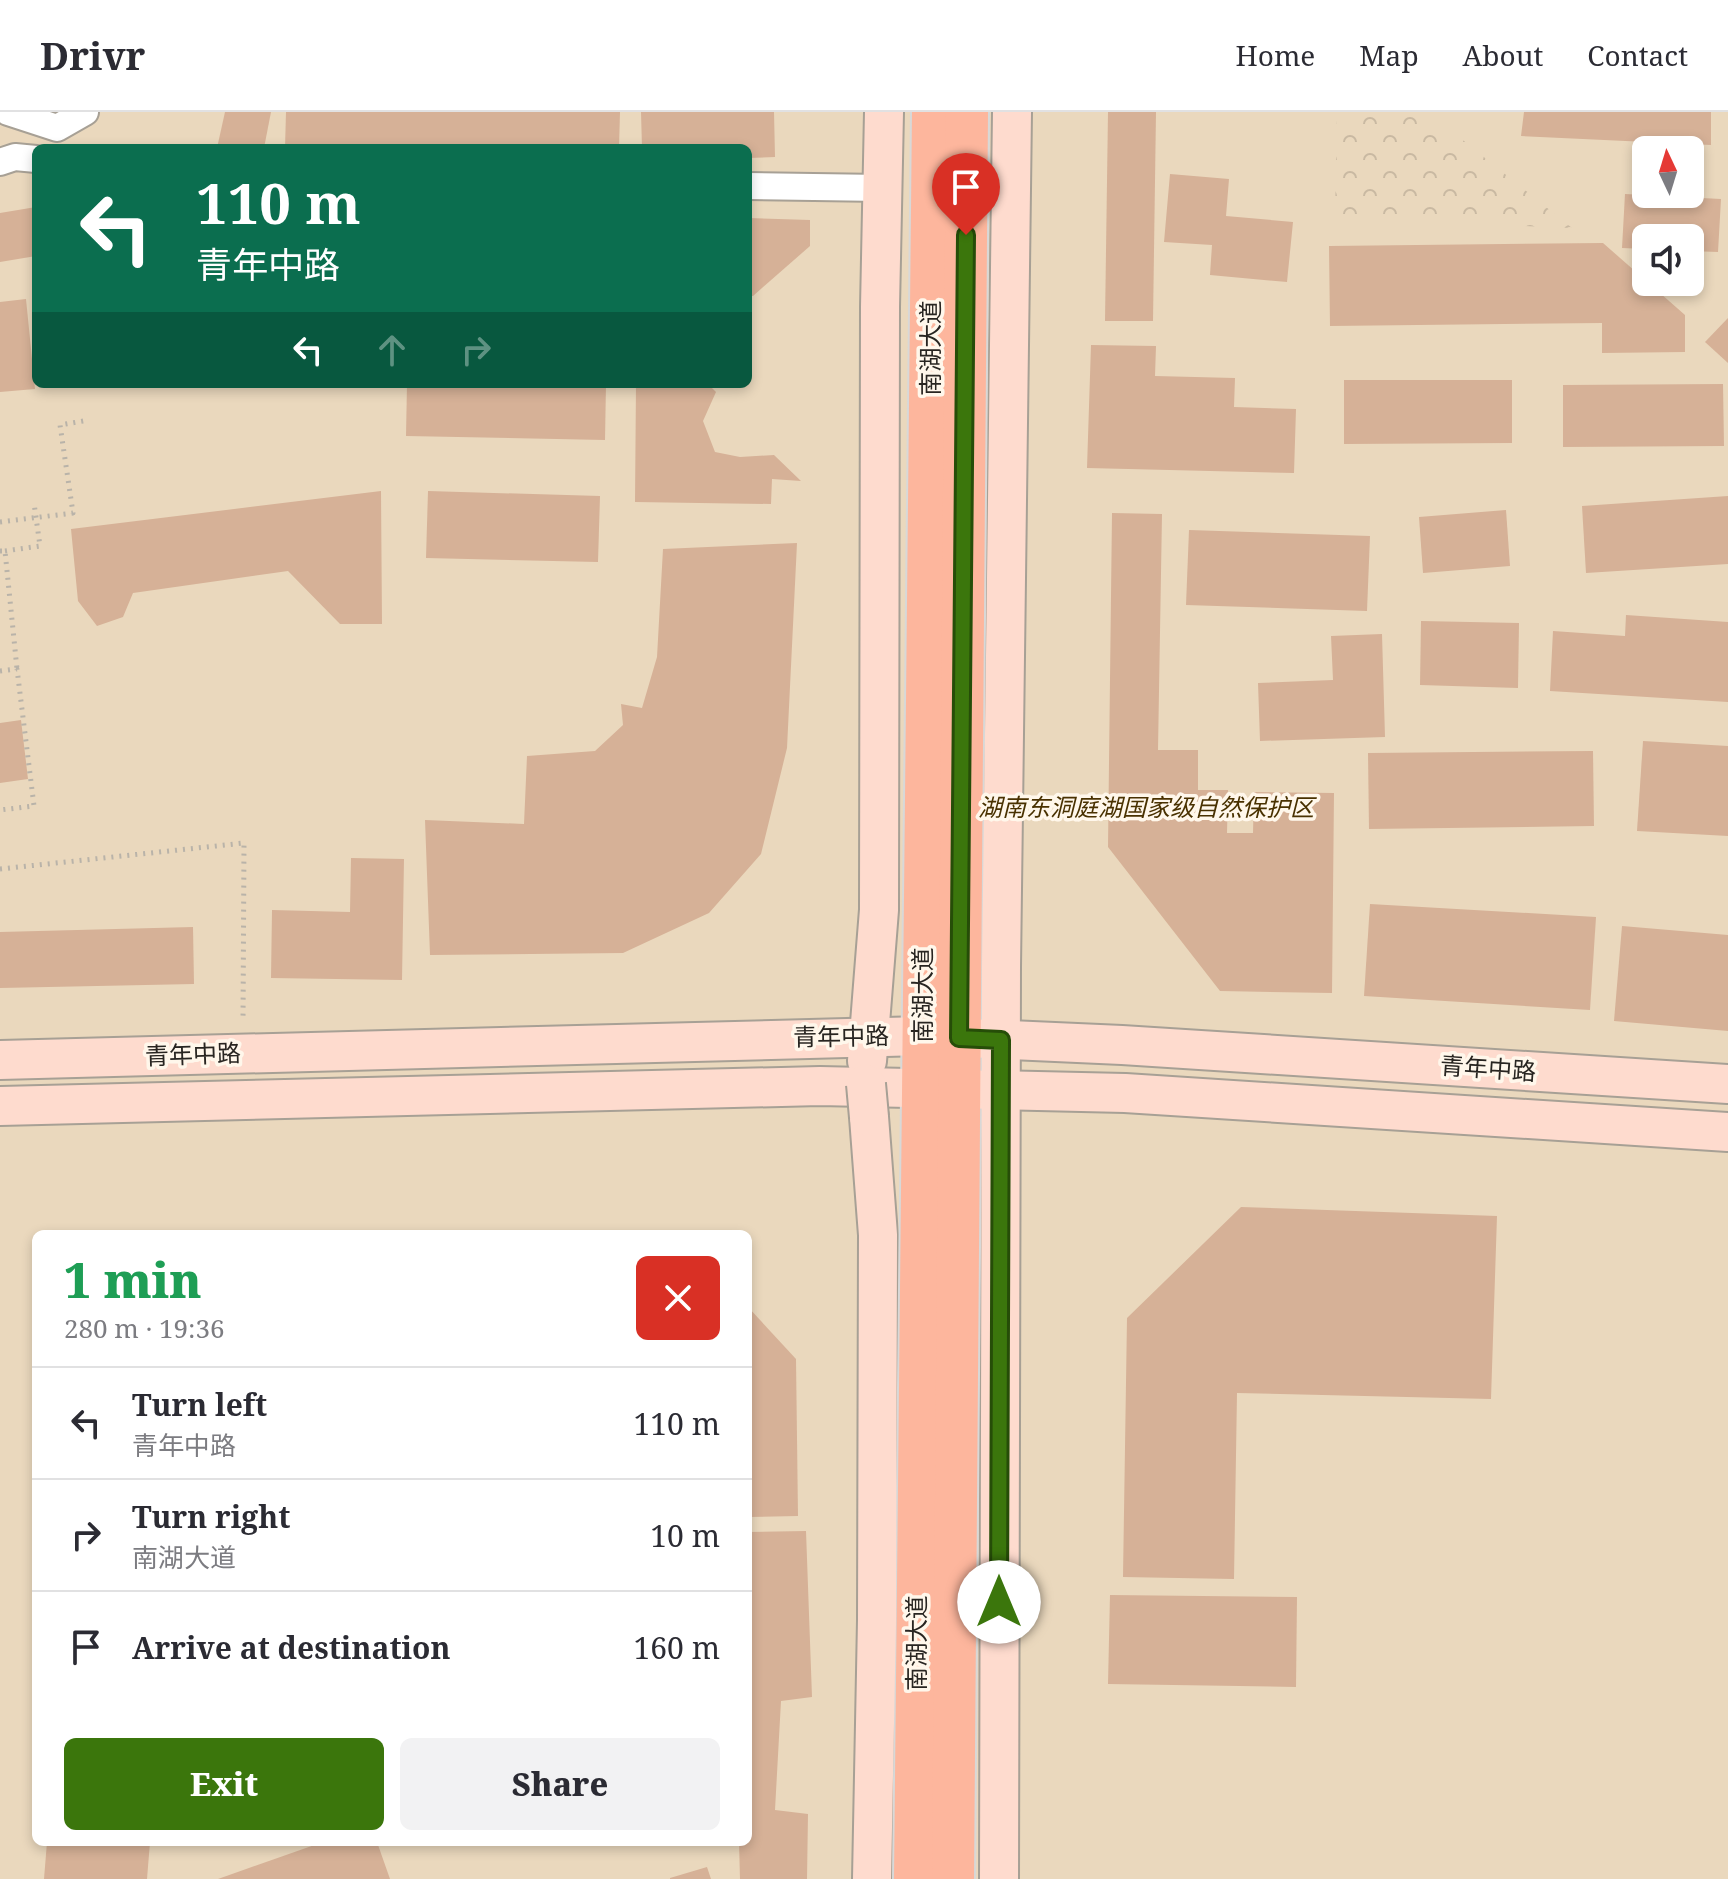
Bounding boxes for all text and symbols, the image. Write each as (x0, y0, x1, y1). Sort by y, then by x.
text: Drivr (40, 29, 145, 81)
text: Home (1236, 36, 1315, 74)
text: Map (1359, 36, 1419, 74)
text: About (1463, 36, 1543, 74)
text: Contact (1587, 36, 1688, 74)
north arrow (1632, 136, 1704, 208)
map controls (1632, 136, 1704, 296)
pin (932, 153, 1000, 235)
text: 110 m (196, 164, 361, 240)
icon: arrive (944, 165, 988, 209)
icon: left (64, 176, 168, 280)
button: sound (1632, 224, 1704, 296)
text: 青年中路 (196, 240, 340, 289)
street label: 南湖大道 (913, 300, 946, 396)
icon: left (286, 328, 330, 372)
icon: ahead (370, 328, 414, 372)
icon: right (454, 328, 498, 372)
park label: 湖南东洞庭湖国家级自然保护区 (978, 790, 1317, 823)
street label: 南湖大道 (905, 947, 938, 1043)
street label: 青年中路 (793, 1018, 889, 1053)
street label: 青年中路 (144, 1035, 241, 1072)
street label: 青年中路 (1439, 1048, 1537, 1087)
text: 1 min (64, 1247, 202, 1312)
button: close (636, 1256, 720, 1340)
text: 280 m · 19:36 (64, 1310, 225, 1346)
text: Turn left (132, 1384, 267, 1425)
icon: left (64, 1401, 108, 1445)
text: 110 m (634, 1403, 720, 1444)
text: 青年中路 (132, 1427, 236, 1463)
text: Turn right (132, 1496, 290, 1537)
icon: right (64, 1513, 108, 1557)
text: 10 m (650, 1515, 720, 1556)
text: 南湖大道 (132, 1539, 236, 1575)
position arrow (957, 1560, 1041, 1644)
street label: 南湖大道 (899, 1595, 932, 1691)
icon: arrive (64, 1625, 108, 1669)
text: Arrive at destination (132, 1627, 451, 1668)
text: 160 m (634, 1627, 720, 1668)
button: Exit (64, 1738, 384, 1830)
button: Share (400, 1738, 720, 1830)

